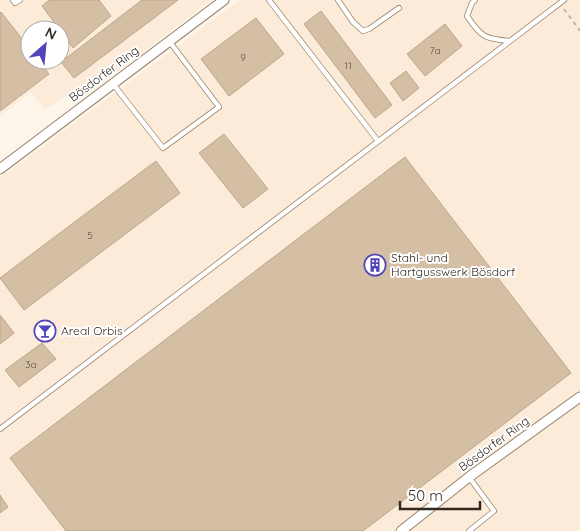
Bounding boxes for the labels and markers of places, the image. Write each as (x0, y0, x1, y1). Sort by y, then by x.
place label: Stahl- und Hartgusswerk Bösdorf (391, 250, 516, 279)
building icon: Stahl- und Hartgusswerk Bösdorf (363, 253, 387, 277)
bar icon: Areal Orbis (33, 319, 57, 343)
place label: Areal Orbis (61, 323, 123, 338)

